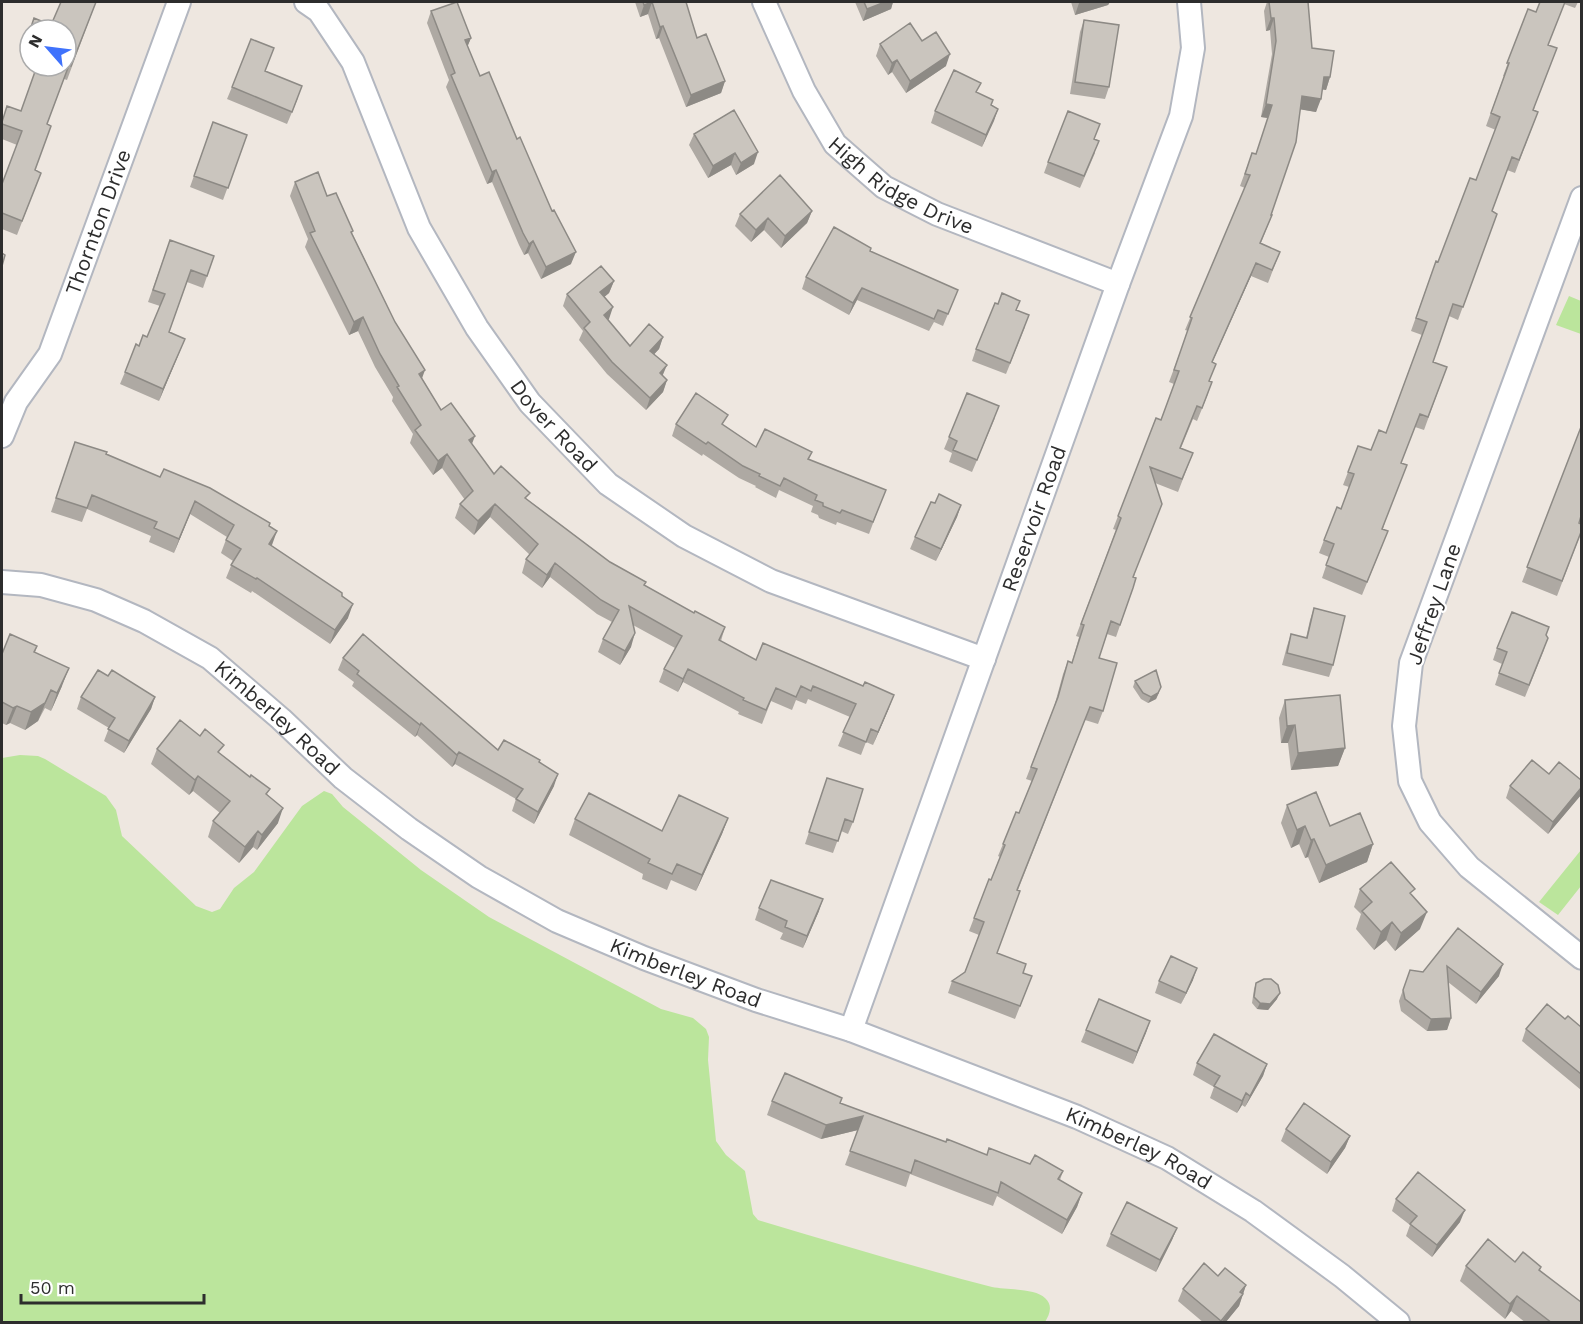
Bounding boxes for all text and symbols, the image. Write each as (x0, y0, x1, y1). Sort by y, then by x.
north arrow (18, 18, 78, 78)
text: N (24, 31, 46, 51)
street label: High Ridge Drive (823, 131, 977, 239)
street label: Thornton Drive (60, 146, 136, 298)
street label: Dover Road (505, 374, 603, 477)
street label: Reservoir Road (996, 442, 1071, 595)
street label: Jeffrey Lane (1401, 540, 1466, 668)
street label: Kimberley Road (210, 655, 345, 780)
street label: Kimberley Road (606, 932, 765, 1013)
street label: Kimberley Road (1062, 1101, 1216, 1194)
scale bar (21, 1267, 204, 1305)
text: 50 m (30, 1277, 75, 1298)

